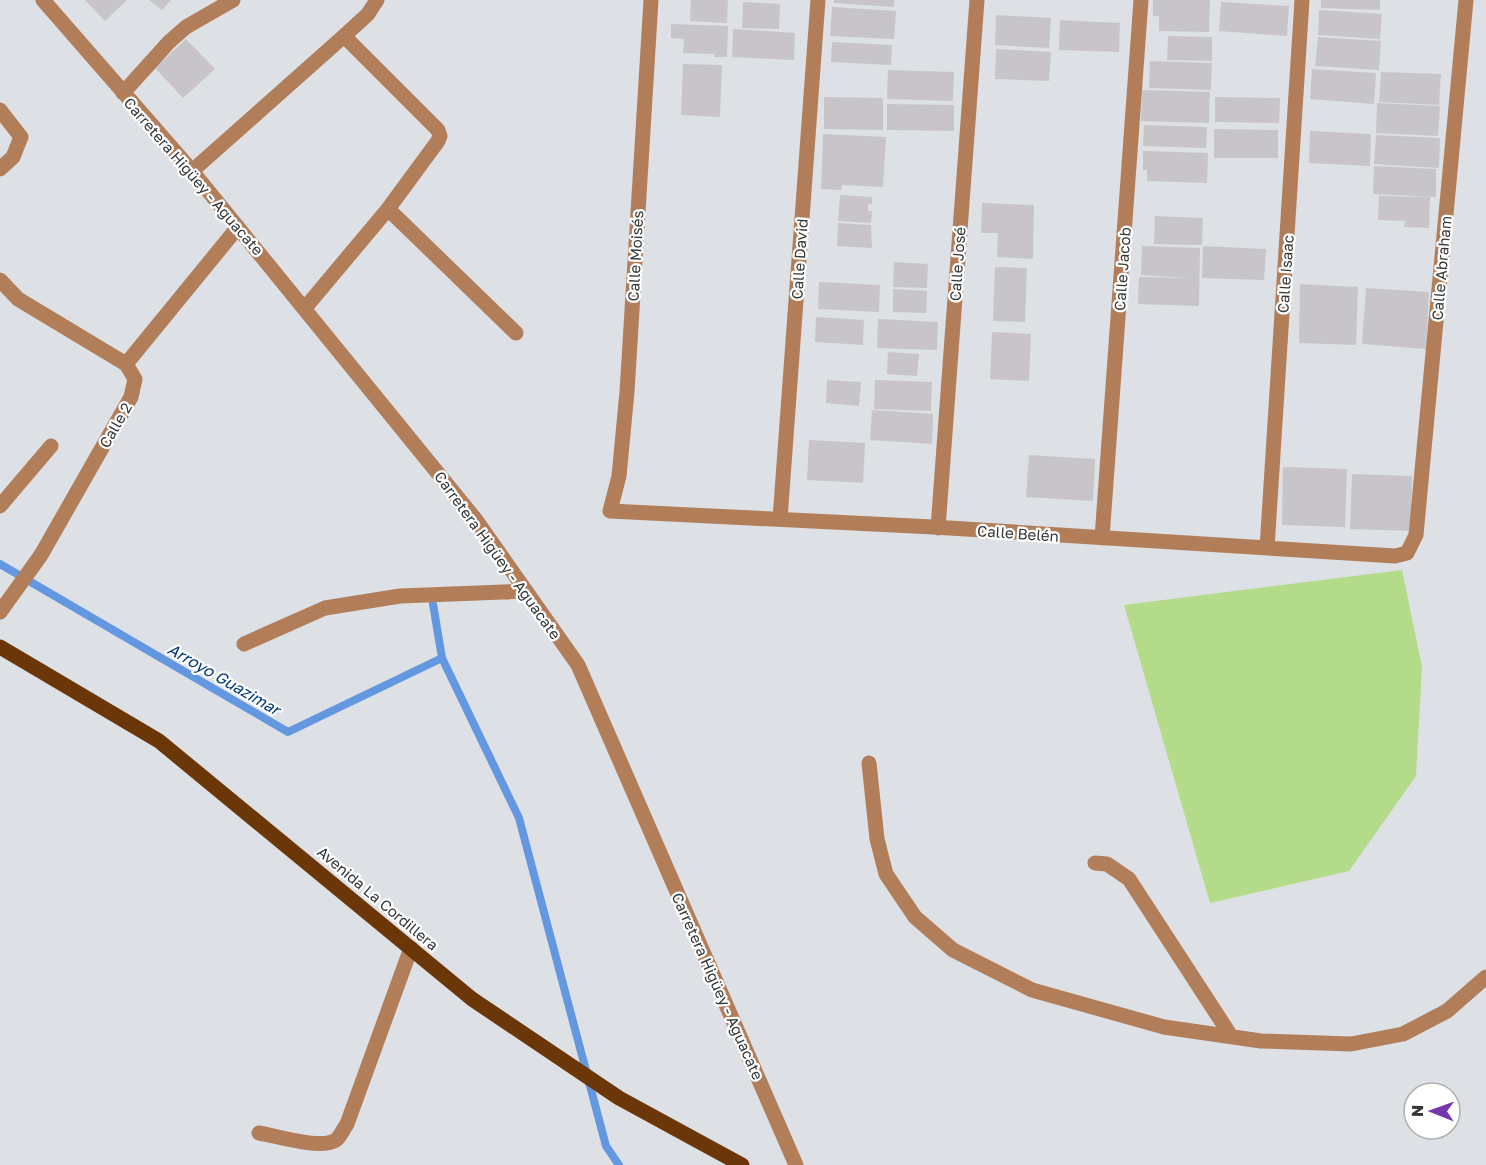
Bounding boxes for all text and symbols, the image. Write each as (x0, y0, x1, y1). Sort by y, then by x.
street label: Carretera Higüey - Aguacate (121, 93, 268, 259)
street label: Calle Moisés (624, 210, 646, 302)
street label: Calle Abraham (1427, 215, 1455, 321)
street label: Calle David (787, 218, 811, 300)
street label: Calle José (945, 226, 969, 302)
street label: Calle Jacob (1110, 227, 1134, 311)
street label: Calle Isaac (1273, 234, 1297, 314)
street label: Calle 2 (95, 399, 135, 451)
street label: Carretera Higüey - Aguacate (431, 468, 565, 643)
street label: Calle Belén (977, 521, 1059, 545)
water label: Arroyo Guazimar (164, 639, 286, 721)
street label: Avenida La Cordillera (314, 842, 442, 954)
street label: Carretera Higüey - Aguacate (668, 890, 768, 1083)
north arrow (1402, 1081, 1462, 1141)
text: N (1407, 1104, 1427, 1117)

